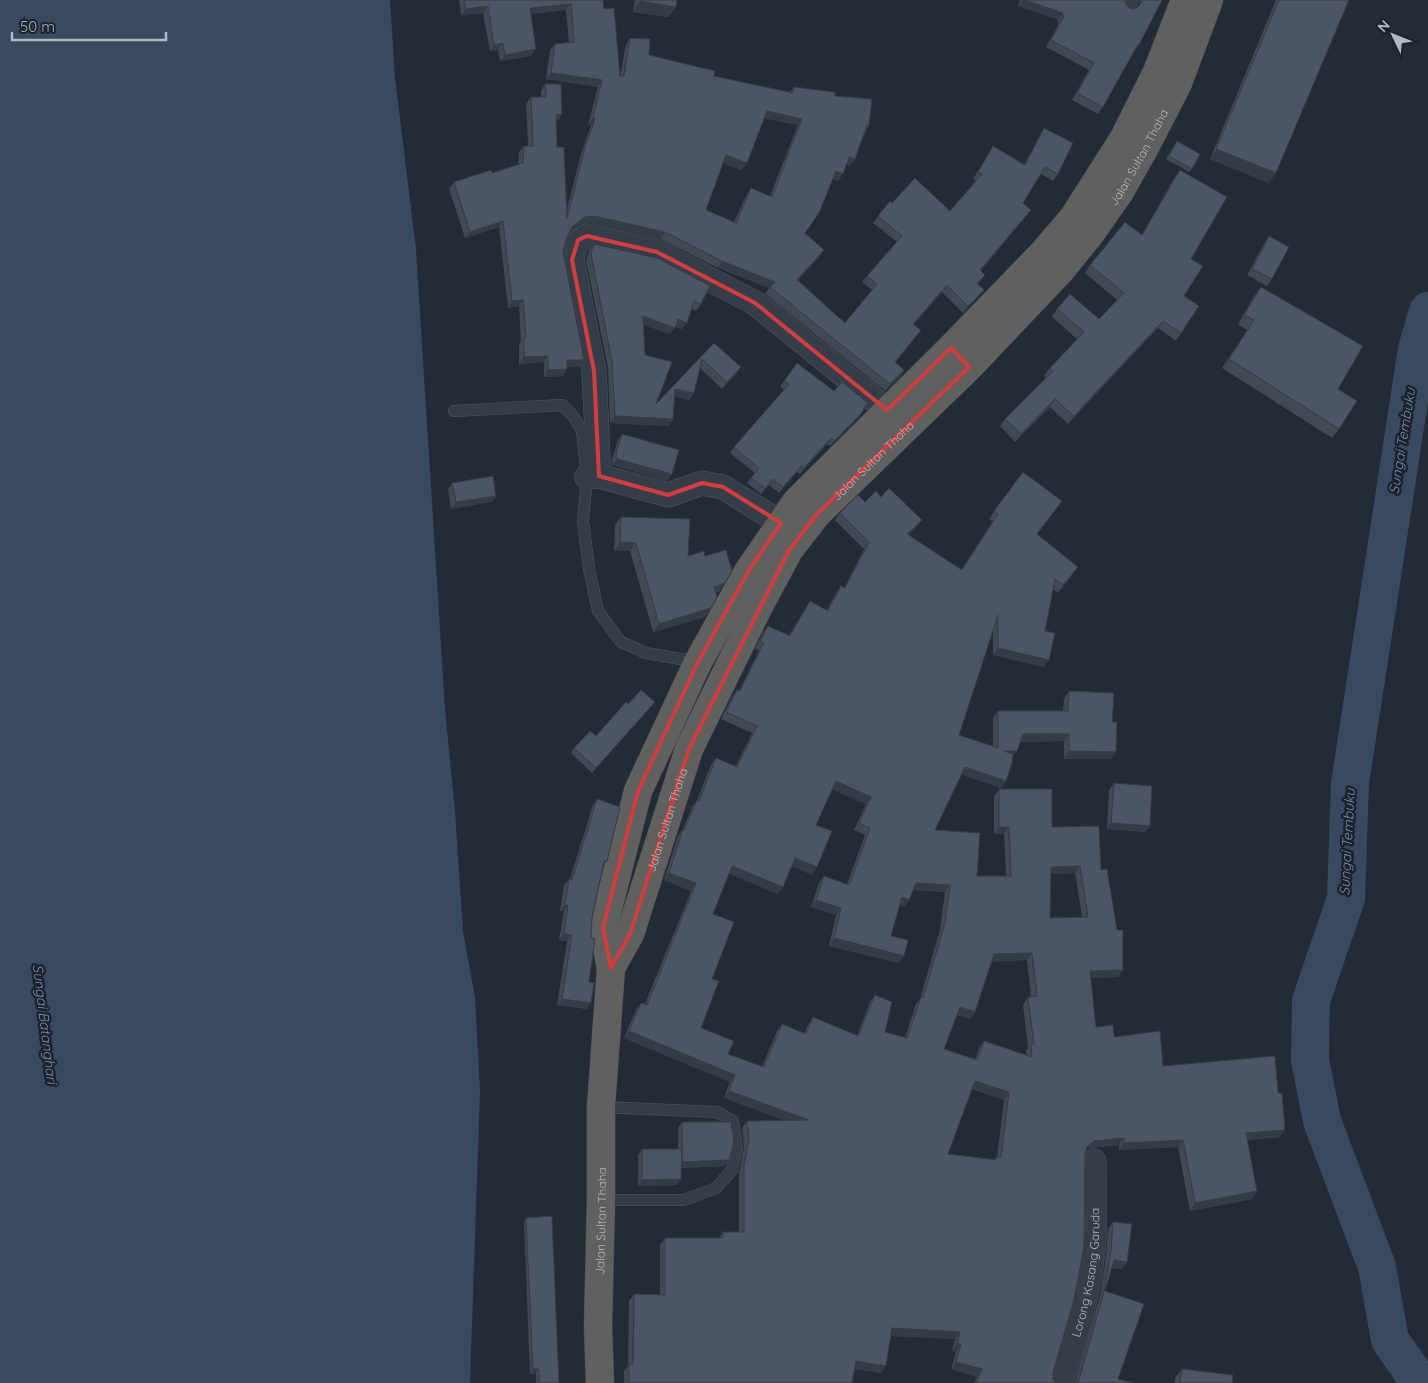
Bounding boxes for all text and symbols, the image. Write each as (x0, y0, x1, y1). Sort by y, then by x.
scale bar (12, 10, 166, 42)
north arrow (1368, 10, 1418, 60)
text: N (1373, 16, 1394, 36)
text: 50 m (20, 17, 55, 36)
street label: Jalan Sultan Thaha (1105, 106, 1171, 208)
water label: Sungai Tembuku (1385, 386, 1419, 495)
street label: Jalan Sultan Thaha (829, 417, 917, 503)
street label: Jalan Sultan Thaha (643, 766, 690, 873)
water label: Sungai Tembuku (1335, 787, 1359, 896)
water label: Sungai Batanghari (29, 963, 62, 1087)
street label: Jalan Sultan Thaha (592, 1167, 609, 1275)
street label: Lorong Kasang Garuda (1068, 1208, 1102, 1339)

